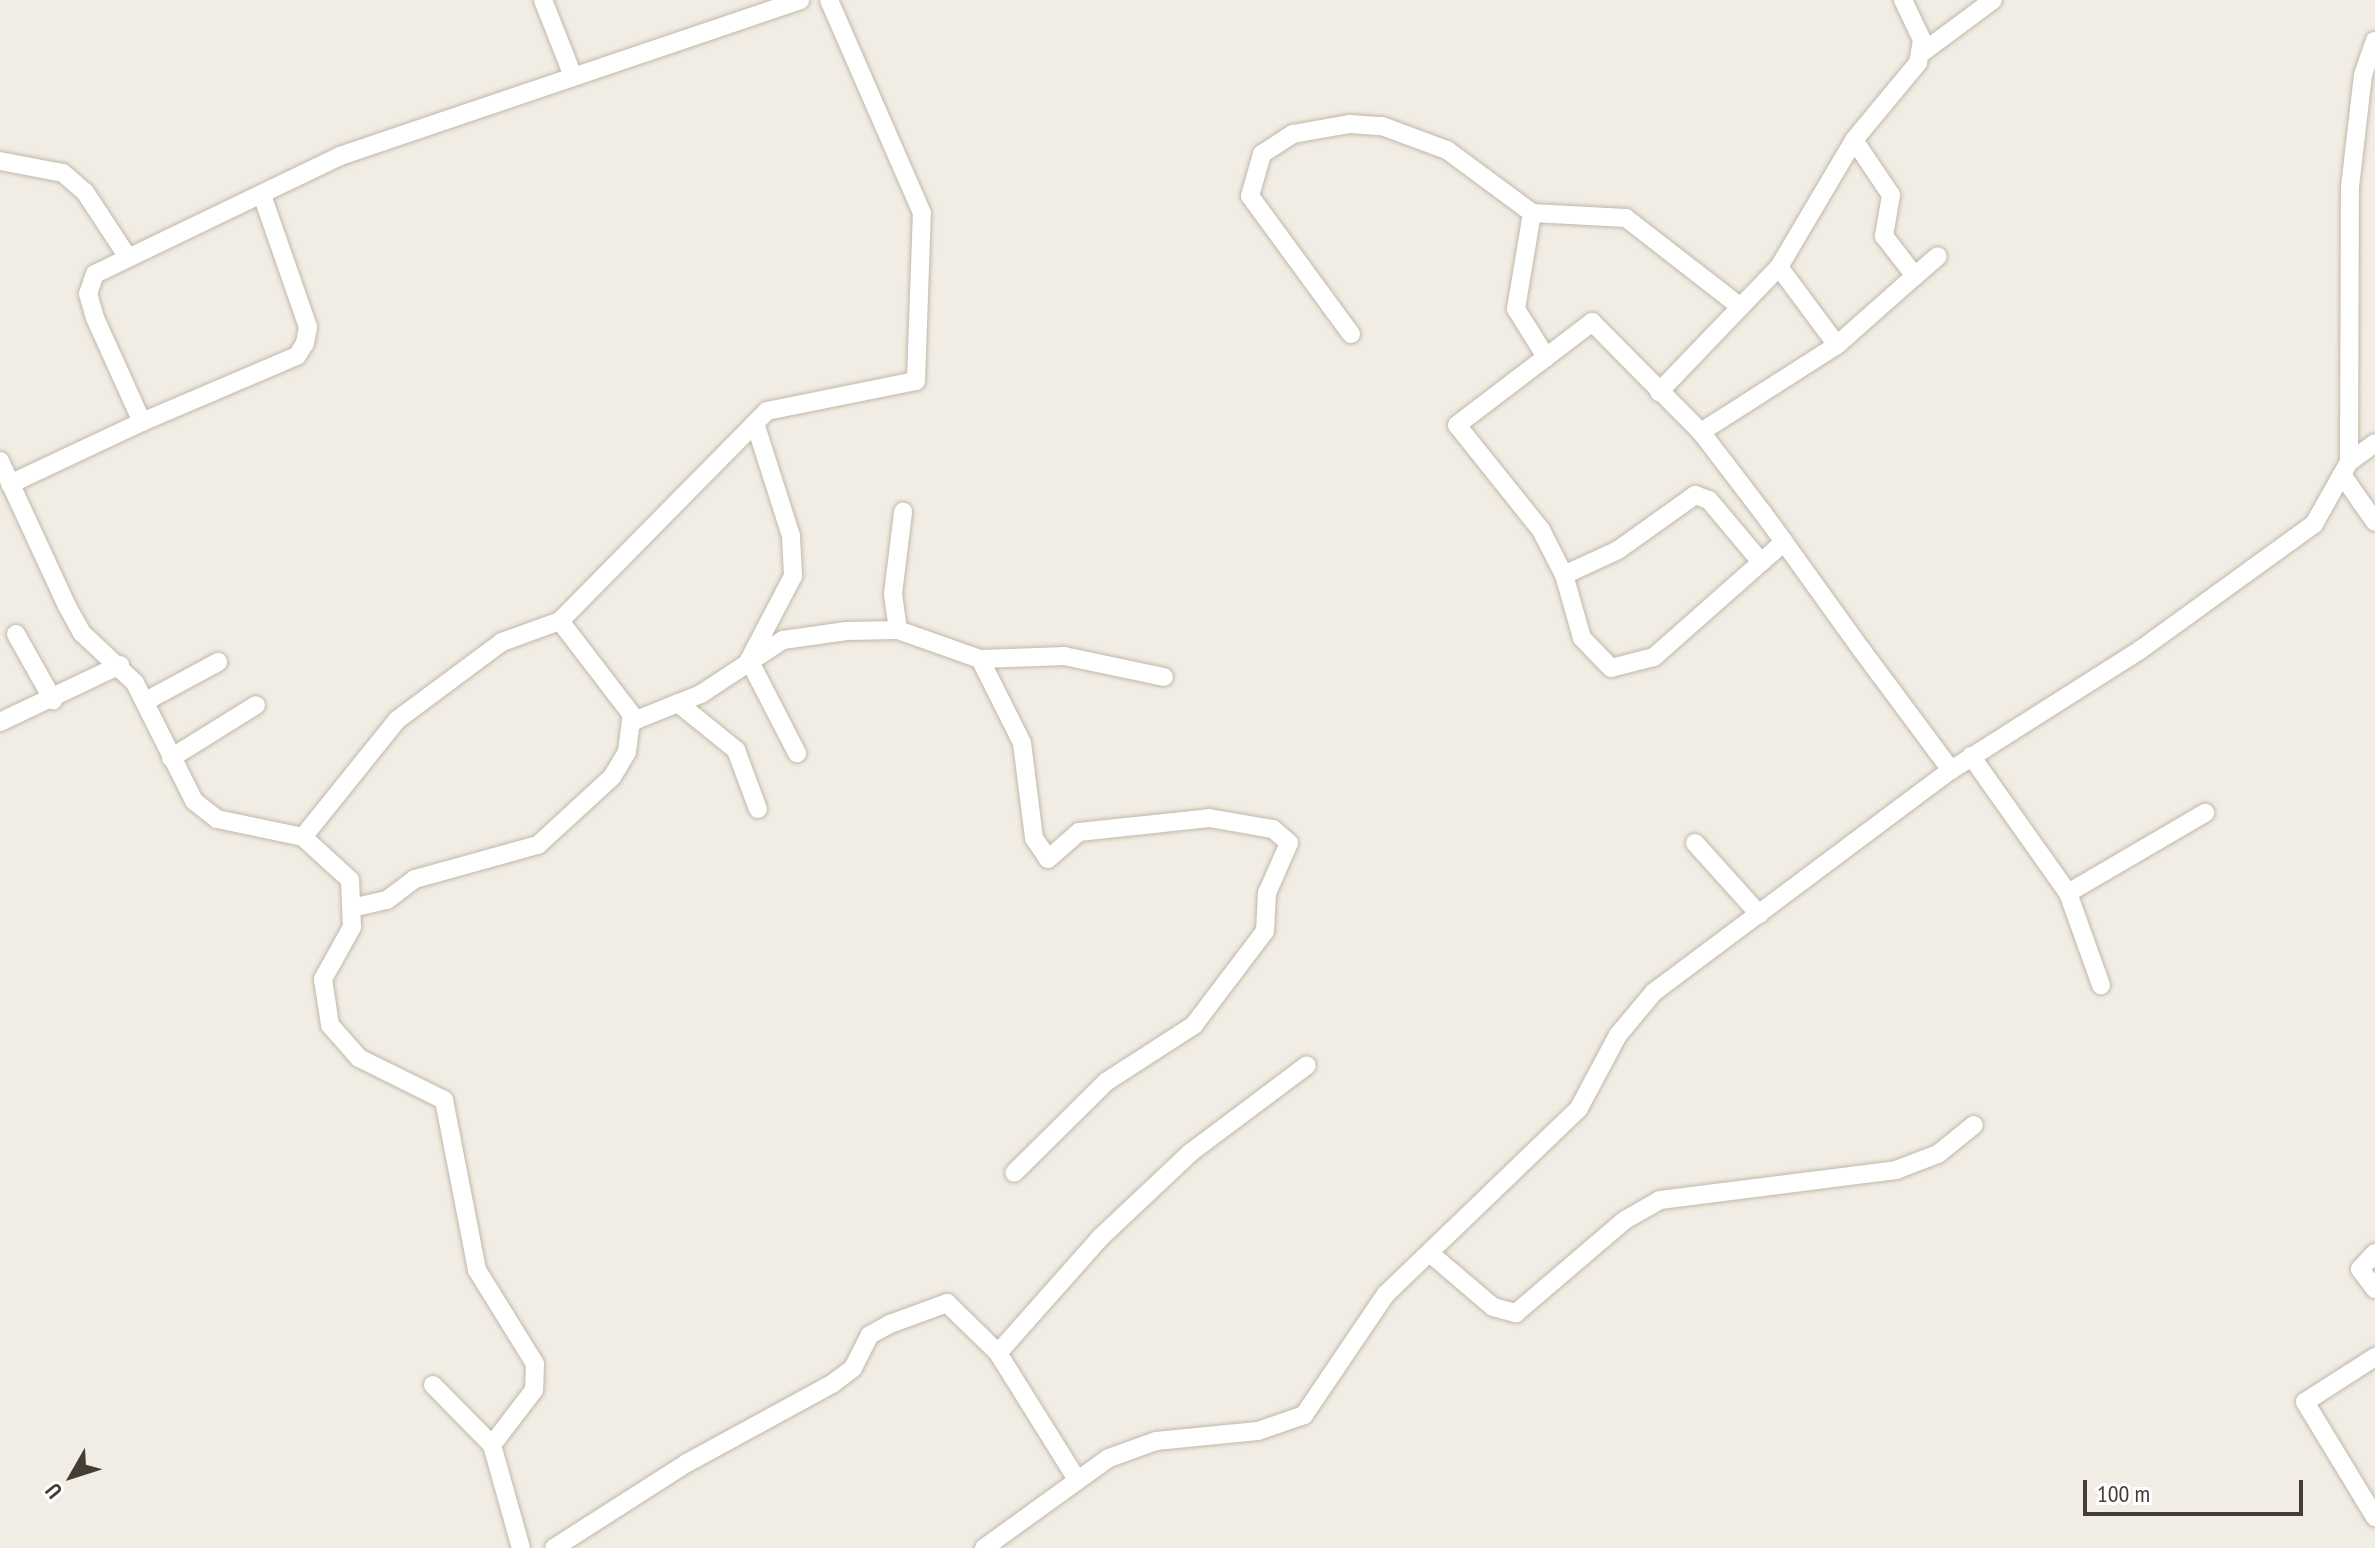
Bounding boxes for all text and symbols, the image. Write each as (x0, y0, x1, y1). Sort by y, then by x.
north arrow (32, 1436, 112, 1516)
scale bar (2087, 1464, 2307, 1514)
text: U (39, 1478, 68, 1504)
text: 100 m (2097, 1478, 2150, 1509)

